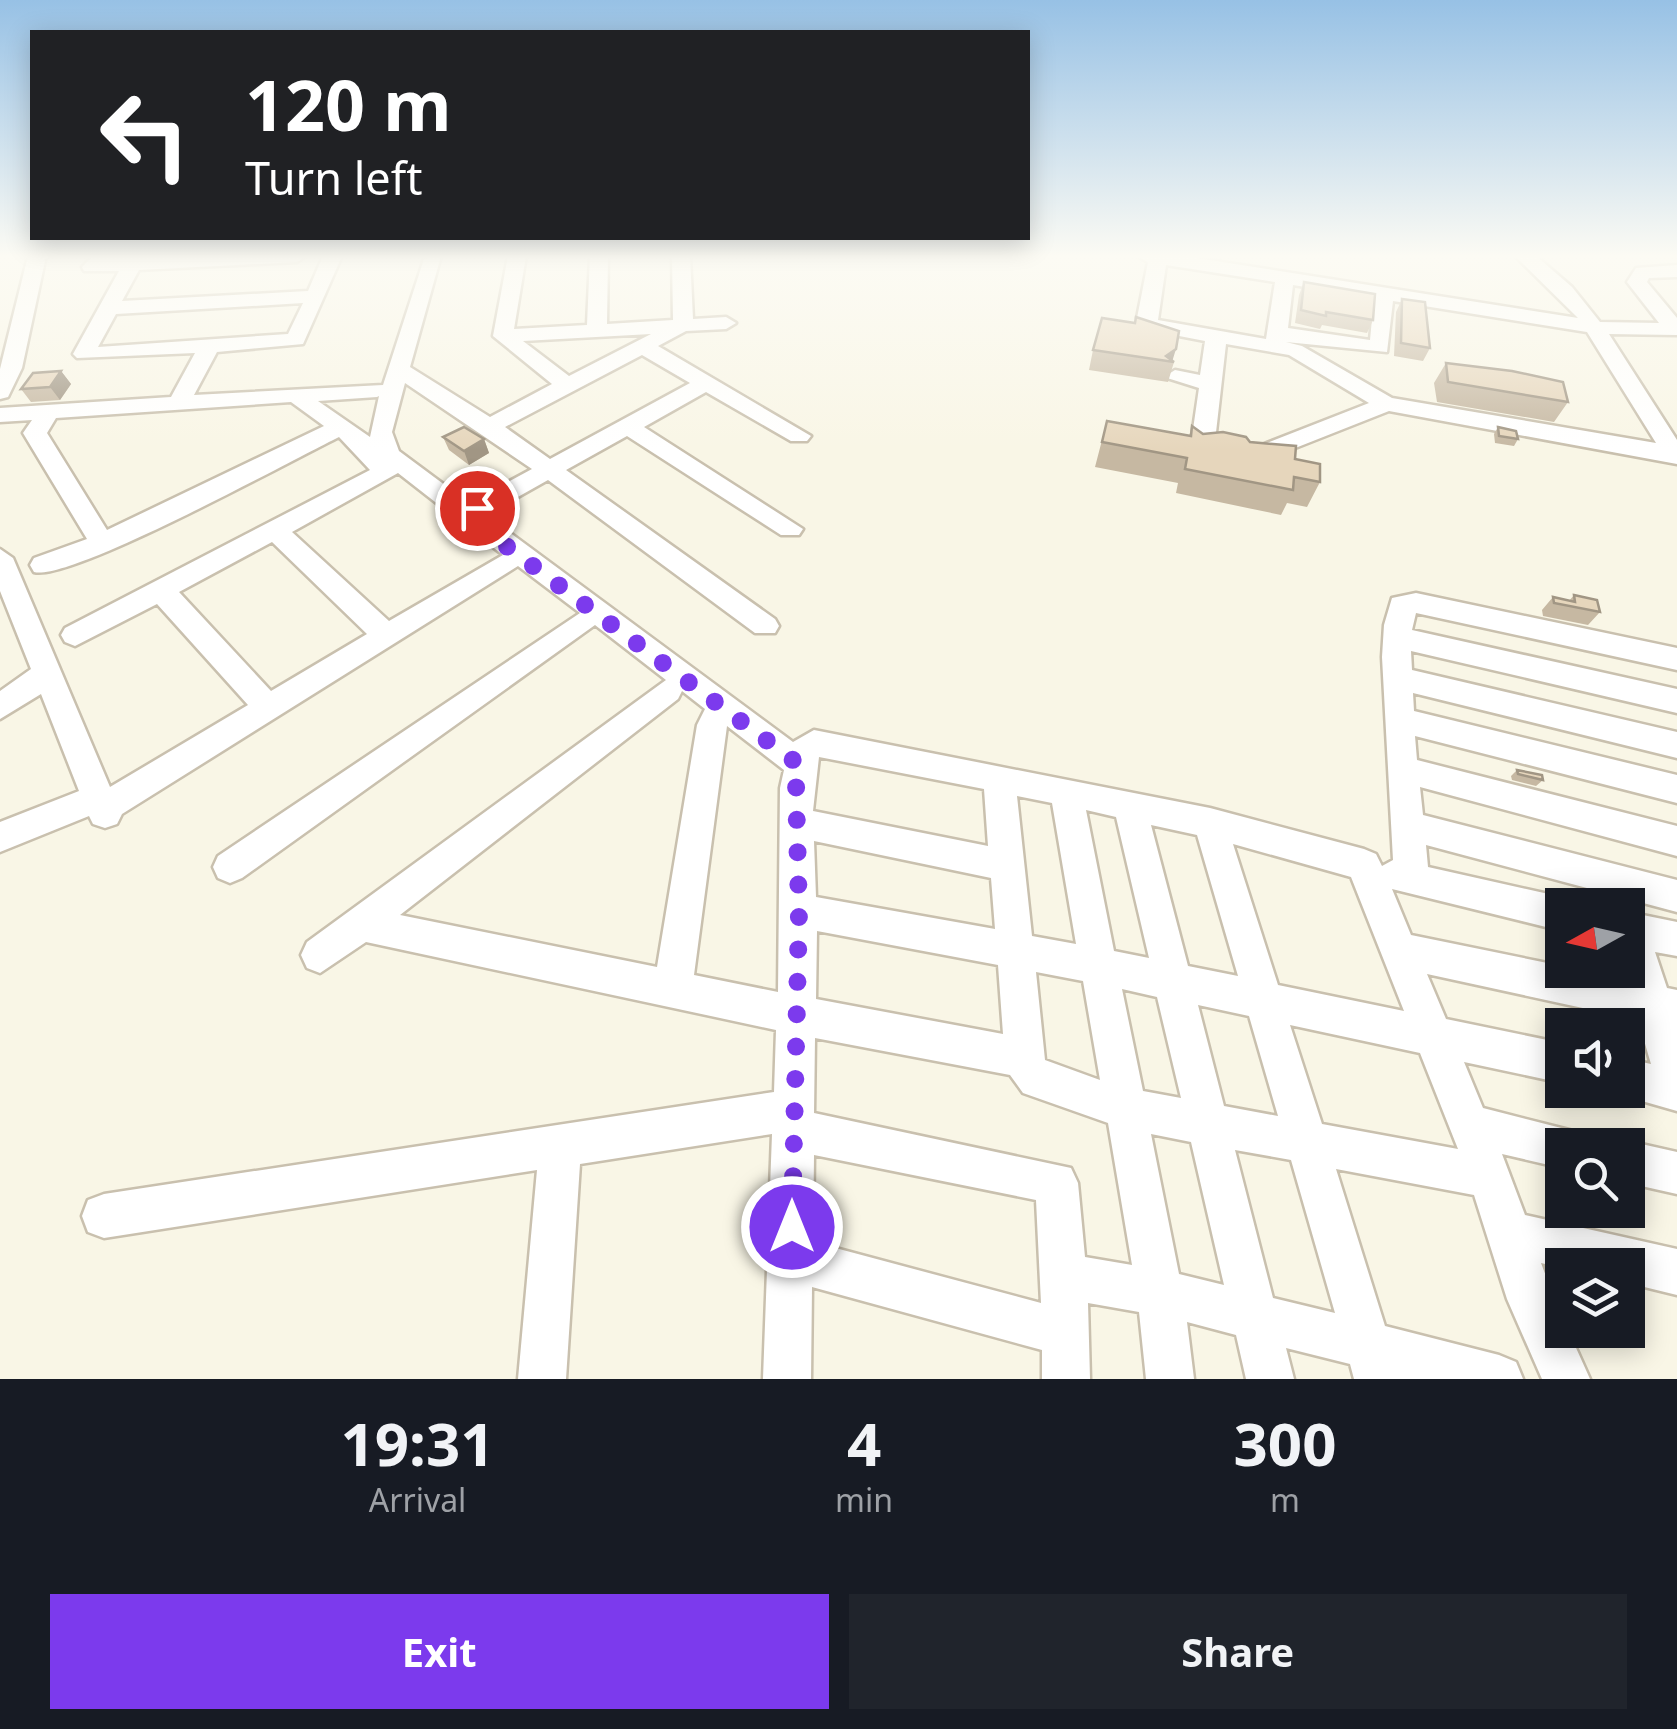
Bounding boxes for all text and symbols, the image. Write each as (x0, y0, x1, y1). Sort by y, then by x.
text: 120 m (245, 56, 452, 152)
icon: left (80, 70, 210, 200)
text: Turn left (245, 147, 422, 208)
pin (435, 466, 520, 551)
icon: arrive (450, 481, 505, 536)
north arrow (1545, 888, 1645, 988)
map controls (1545, 888, 1645, 1348)
button: sound (1545, 1008, 1645, 1108)
button: search (1545, 1128, 1645, 1228)
position arrow (740, 1175, 844, 1279)
button: layers (1545, 1248, 1645, 1348)
text: 19:31 (340, 1402, 495, 1484)
text: 4 (847, 1402, 881, 1484)
text: 300 (1234, 1402, 1337, 1484)
text: Arrival (369, 1478, 466, 1521)
text: min (835, 1478, 893, 1521)
text: m (1270, 1478, 1300, 1521)
button: Exit (50, 1594, 829, 1709)
button: Share (849, 1594, 1627, 1709)

